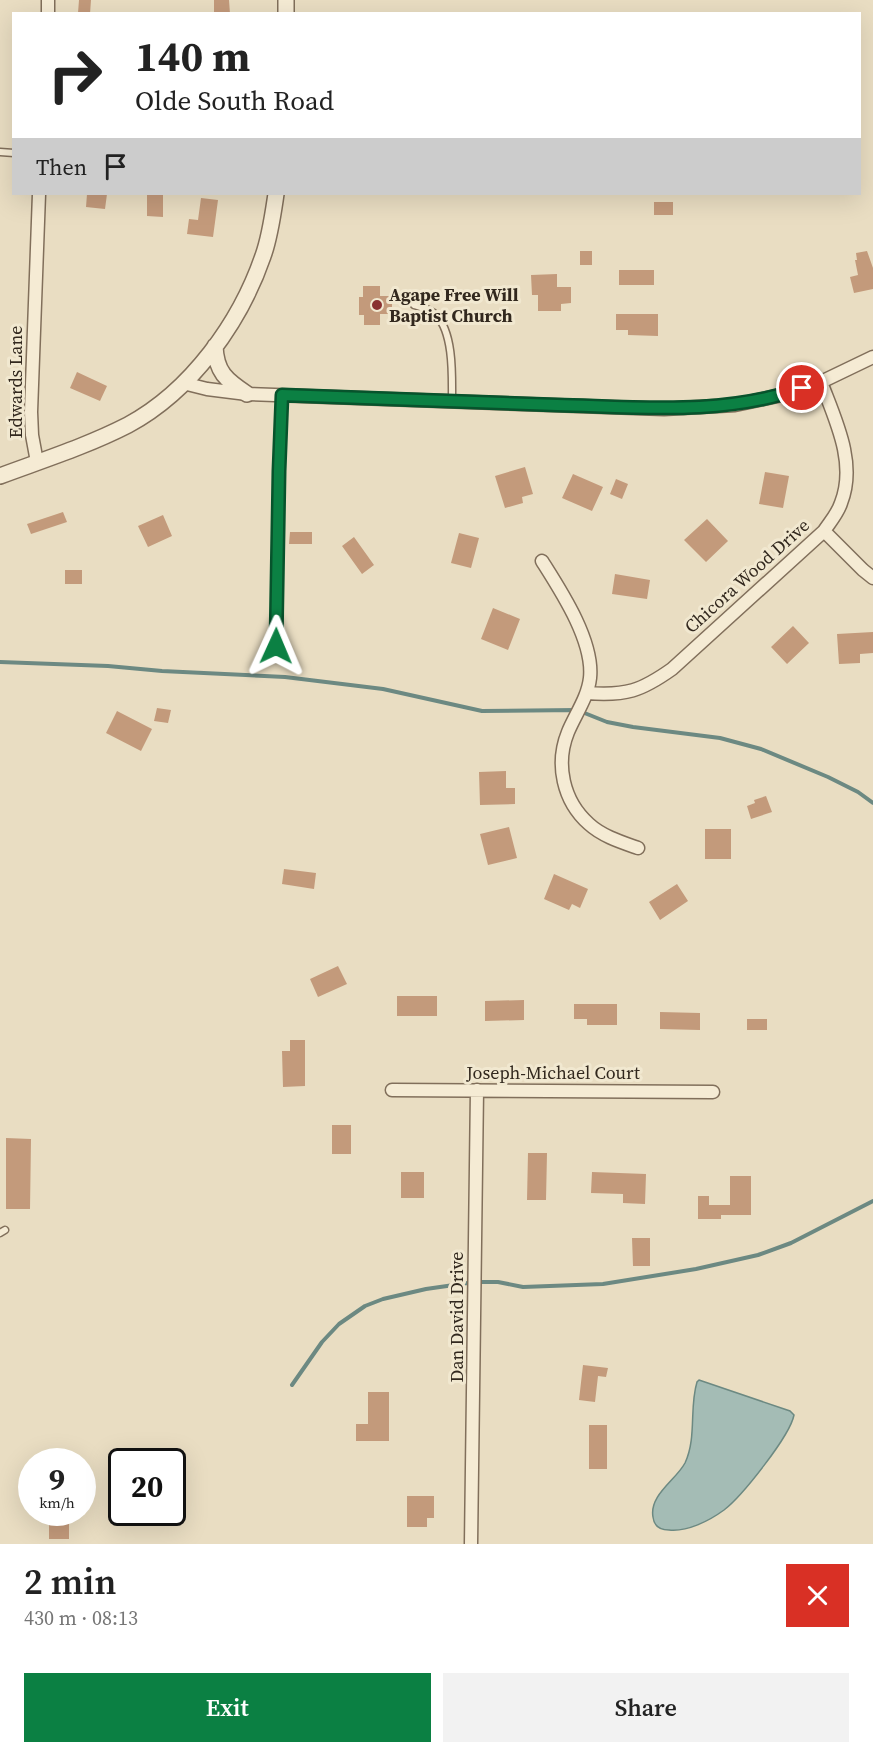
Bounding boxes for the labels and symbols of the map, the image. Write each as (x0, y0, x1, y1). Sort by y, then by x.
place label: Agape Free Will Baptist Church (389, 282, 519, 328)
marker: Agape Free Will Baptist Church (370, 298, 384, 312)
street label: Edwards Lane (3, 326, 28, 438)
pin (776, 362, 827, 413)
street label: Chicora Wood Drive (679, 513, 814, 638)
position arrow (244, 614, 308, 678)
street label: Joseph-Michael Court (465, 1060, 640, 1085)
street label: Dan David Drive (444, 1252, 469, 1382)
speed limit sign: 20 (108, 1448, 186, 1526)

